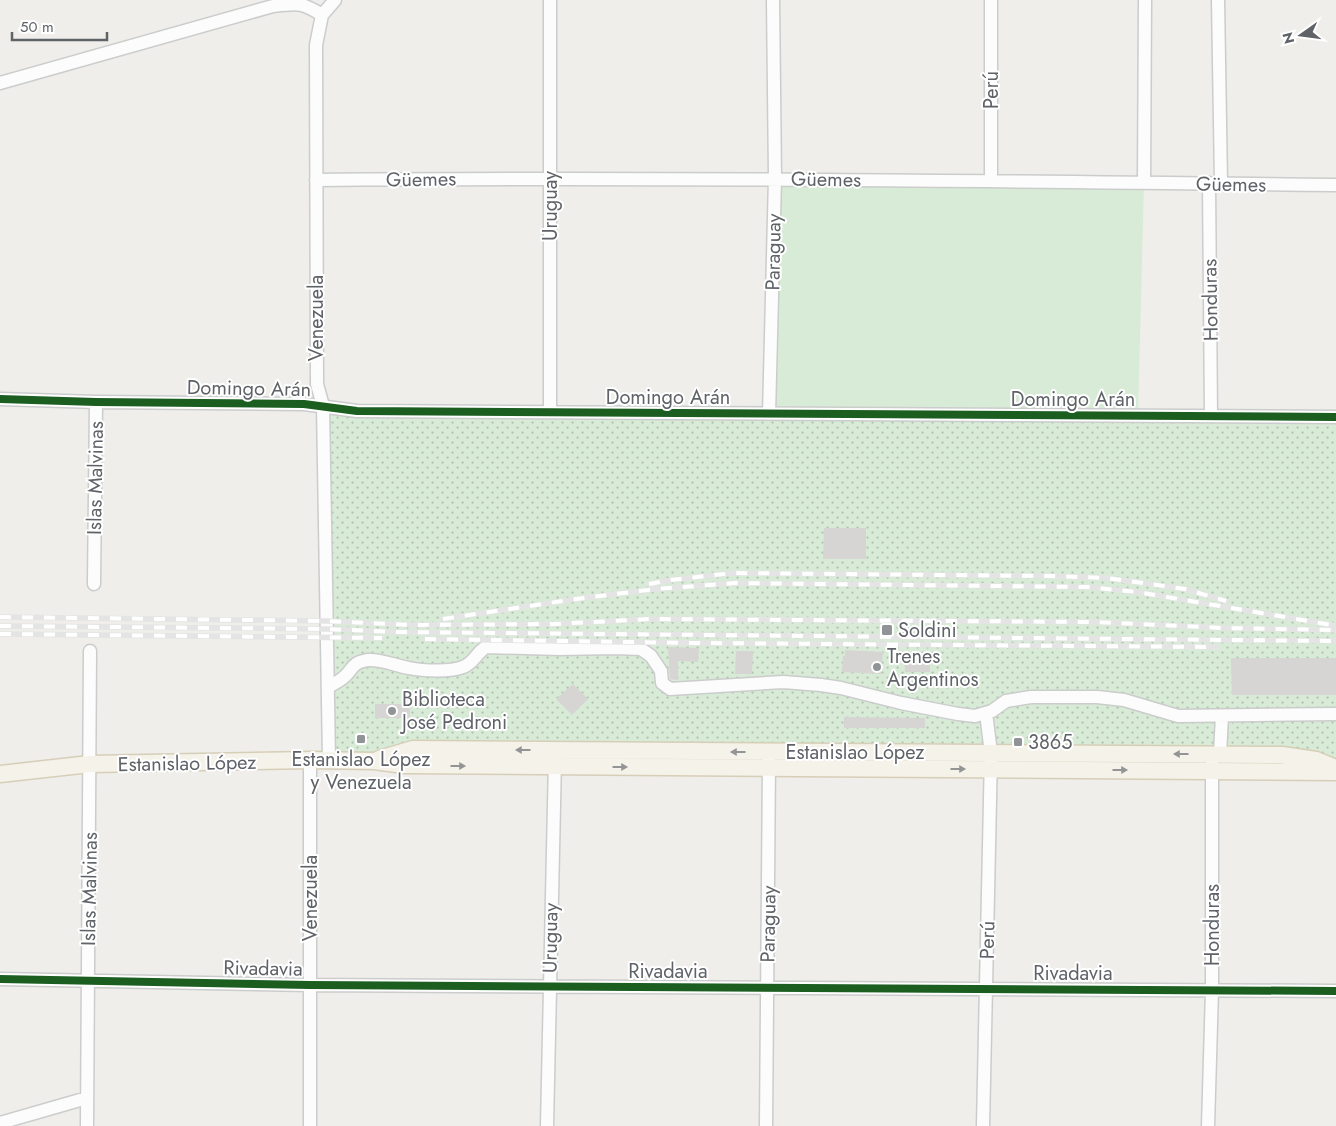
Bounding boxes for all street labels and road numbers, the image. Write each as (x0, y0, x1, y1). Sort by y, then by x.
street label: Perú (977, 71, 1006, 109)
street label: Güemes (386, 164, 456, 195)
street label: Güemes (791, 164, 861, 195)
street label: Güemes (1196, 169, 1266, 200)
street label: Uruguay (536, 171, 565, 241)
street label: Paraguay (758, 213, 789, 291)
street label: Honduras (1195, 259, 1226, 341)
street label: Venezuela (302, 275, 331, 361)
street label: Domingo Arán (187, 373, 311, 404)
street label: Domingo Arán (606, 383, 730, 412)
street label: Domingo Arán (1011, 385, 1135, 414)
street label: Islas Malvinas (80, 421, 111, 535)
street label: Estanislao López (786, 738, 924, 767)
street label: Estanislao López (117, 748, 257, 779)
street label: Islas Malvinas (74, 832, 105, 946)
street label: Venezuela (296, 855, 325, 941)
street label: Honduras (1198, 884, 1227, 966)
street label: Paraguay (753, 885, 784, 963)
street label: Uruguay (535, 903, 566, 973)
street label: Perú (973, 921, 1002, 959)
street label: Rivadavia (223, 953, 303, 984)
street label: Rivadavia (628, 957, 708, 986)
street label: Rivadavia (1033, 959, 1113, 988)

